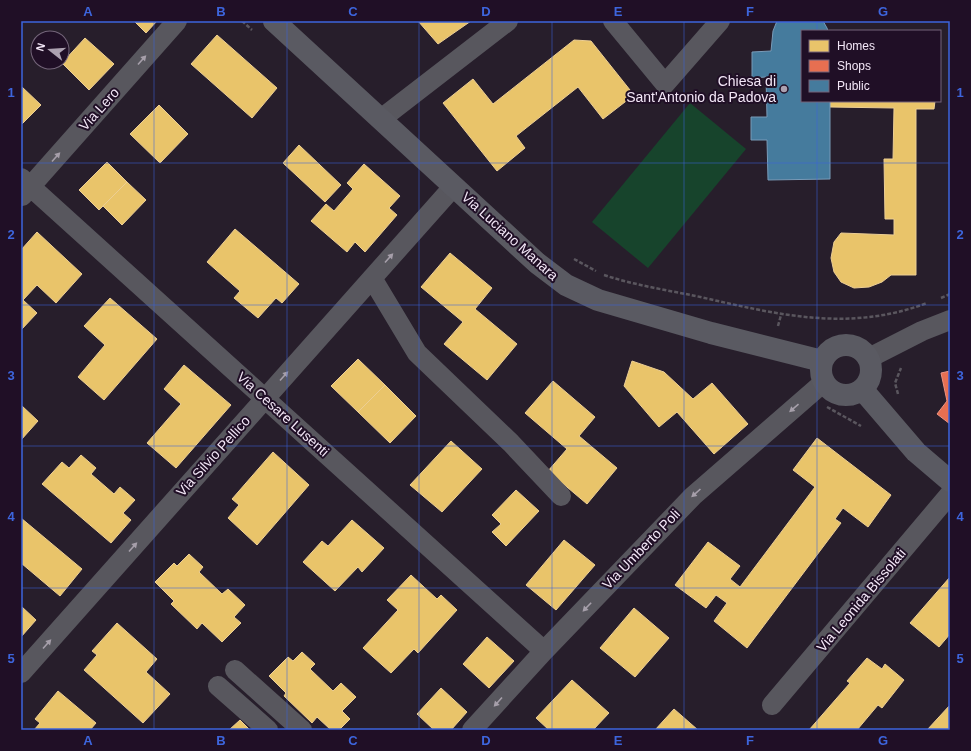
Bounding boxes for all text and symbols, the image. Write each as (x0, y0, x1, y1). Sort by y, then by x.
text: A (83, 4, 93, 19)
text: B (216, 4, 226, 19)
text: C (348, 4, 358, 19)
text: D (481, 4, 491, 19)
text: E (614, 4, 623, 19)
text: F (746, 4, 754, 19)
text: G (878, 4, 888, 19)
north arrow (30, 30, 70, 70)
legend (801, 30, 941, 102)
text: Homes (837, 39, 875, 53)
text: N (34, 41, 47, 53)
one-way arrow (138, 55, 147, 65)
text: Shops (837, 59, 871, 73)
place label: Chiesa di Sant'Antonio da Padova (626, 73, 776, 105)
text: Public (837, 79, 870, 93)
street label: Via Lero (76, 84, 122, 134)
marker: Chiesa di Sant'Antonio da Padova (779, 84, 789, 94)
text: 1 (7, 85, 15, 100)
text: 1 (956, 85, 964, 100)
one-way arrow (51, 152, 60, 162)
street label: Via Luciano Manara (458, 188, 562, 284)
text: 2 (7, 227, 15, 242)
text: 2 (956, 227, 964, 242)
one-way arrow (385, 253, 394, 263)
text: 3 (7, 368, 15, 383)
text: 3 (956, 368, 964, 383)
street label: Via Cesare Lusenti (234, 369, 332, 459)
one-way arrow (280, 371, 289, 381)
one-way arrow (789, 403, 800, 412)
street label: Via Silvio Pellico (173, 412, 253, 499)
one-way arrow (691, 488, 701, 498)
street label: Via Umberto Poli (599, 506, 683, 592)
text: 4 (7, 509, 15, 524)
text: 4 (956, 509, 964, 524)
one-way arrow (128, 542, 138, 552)
street label: Via Leonida Bissolati (813, 545, 909, 655)
one-way arrow (582, 602, 591, 612)
one-way arrow (42, 639, 52, 649)
text: 5 (7, 651, 15, 666)
text: 5 (956, 651, 964, 666)
one-way arrow (493, 697, 503, 707)
text: A (83, 733, 93, 748)
text: B (216, 733, 226, 748)
text: C (348, 733, 358, 748)
text: D (481, 733, 491, 748)
text: E (614, 733, 623, 748)
text: F (746, 733, 754, 748)
text: G (878, 733, 888, 748)

